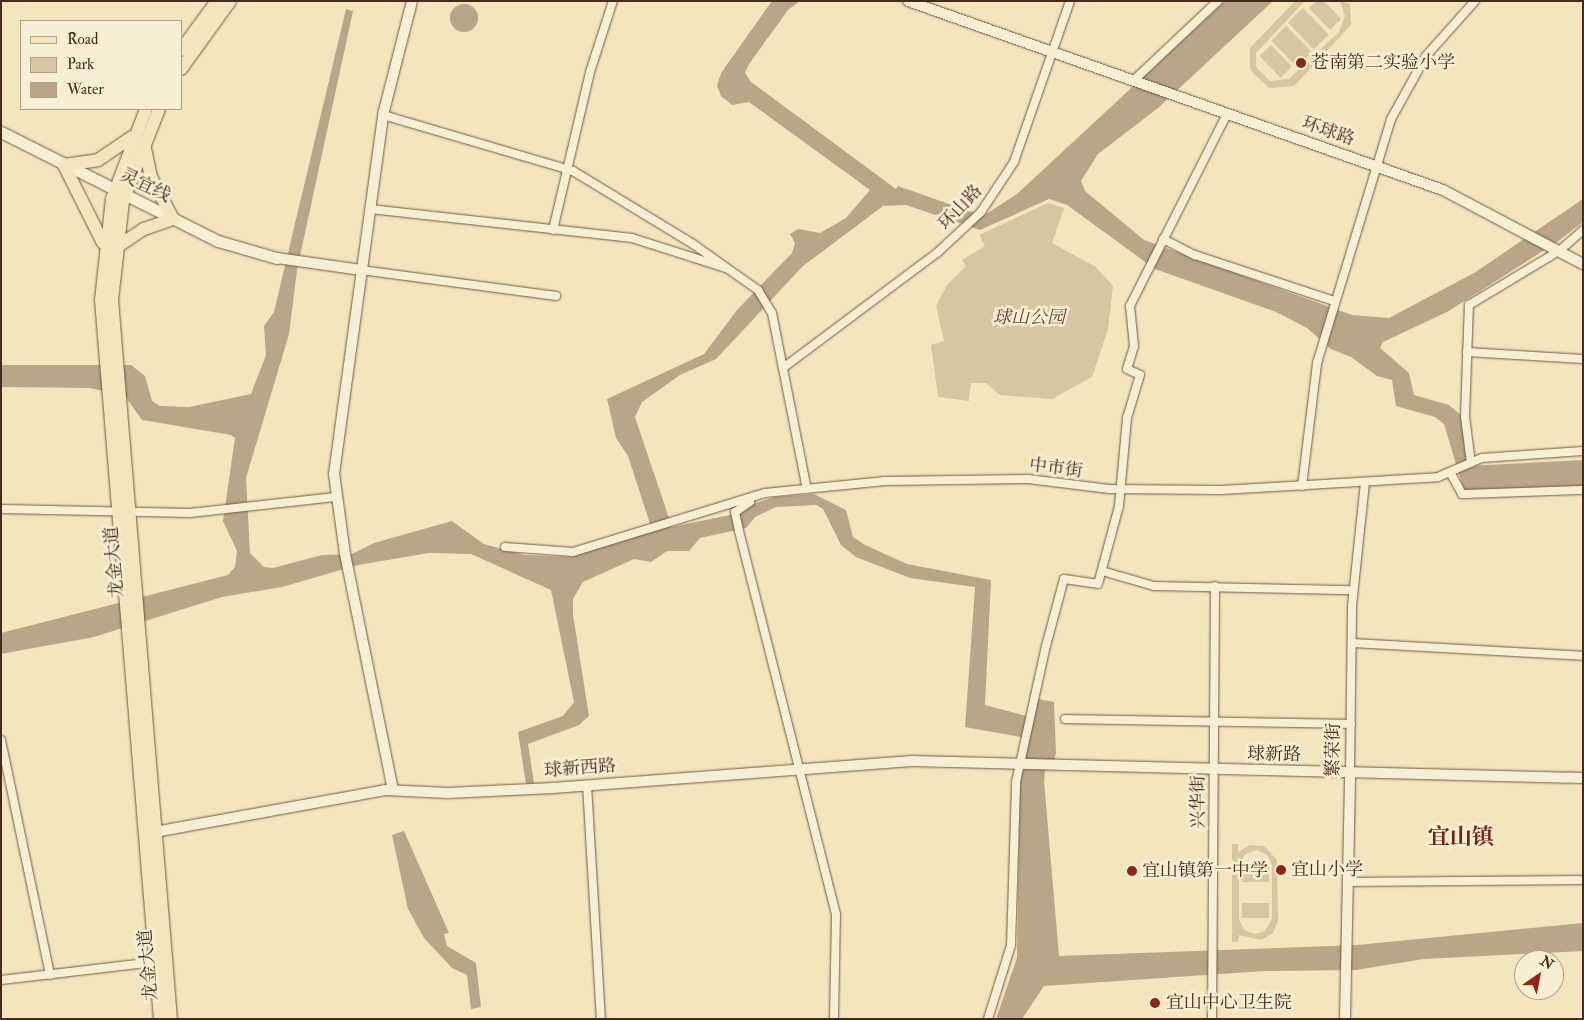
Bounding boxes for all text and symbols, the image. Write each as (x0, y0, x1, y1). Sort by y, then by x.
legend (20, 20, 182, 110)
text: Road (67, 30, 98, 49)
place label: 苍南第二实验小学 (1311, 52, 1455, 74)
text: Park (67, 55, 94, 74)
marker: 苍南第二实验小学 (1295, 57, 1307, 69)
text: Water (67, 80, 104, 99)
street label: 环球路 (1299, 113, 1357, 151)
street label: 灵宜线 (116, 164, 174, 208)
street label: 环山路 (935, 181, 987, 235)
park label: 球山公园 (993, 307, 1065, 329)
street label: 中市街 (1028, 455, 1084, 483)
street label: 龙金大道 (101, 525, 129, 599)
street label: 繁荣街 (1323, 723, 1345, 777)
street label: 球新路 (1247, 744, 1301, 766)
street label: 球新西路 (543, 756, 617, 782)
street label: 兴华街 (1188, 775, 1210, 829)
district label: 宜山镇 (1428, 825, 1494, 851)
place label: 宜山小学 (1291, 859, 1363, 881)
place label: 宜山镇第一中学 (1142, 860, 1268, 882)
marker: 宜山小学 (1275, 864, 1287, 876)
marker: 宜山镇第一中学 (1126, 865, 1138, 877)
street label: 龙金大道 (135, 928, 163, 1002)
north arrow (1514, 950, 1564, 1000)
text: N (1537, 952, 1557, 973)
place label: 宜山中心卫生院 (1166, 992, 1292, 1014)
marker: 宜山中心卫生院 (1148, 996, 1162, 1010)

